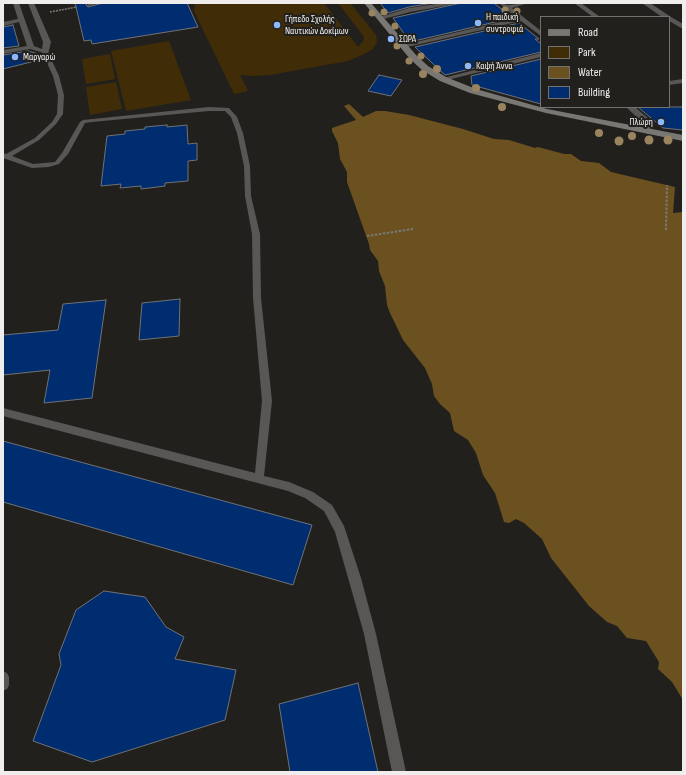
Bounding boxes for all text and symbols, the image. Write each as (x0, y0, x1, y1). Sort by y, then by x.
place label: Η παιδική συντροφιά (486, 11, 523, 34)
place label: Γήπεδο Σχολής Ναυτικών Δοκίμων (285, 13, 349, 36)
legend (540, 16, 670, 108)
marker: Η παιδική συντροφιά (473, 18, 483, 28)
marker: Γήπεδο Σχολής Ναυτικών Δοκίμων (272, 20, 282, 30)
text: Road (578, 25, 598, 40)
place label: ΣΩΡΑ (399, 33, 416, 45)
marker: ΣΩΡΑ (386, 34, 396, 44)
text: Park (578, 45, 596, 60)
place label: Μαργαρώ (23, 51, 55, 63)
marker: Μαργαρώ (10, 52, 20, 62)
place label: Καψή Άννα (476, 60, 513, 72)
marker: Καψή Άννα (463, 61, 473, 71)
text: Water (578, 65, 602, 80)
text: Building (578, 85, 610, 100)
place label: Πλώρη (630, 116, 653, 128)
marker: Πλώρη (656, 117, 666, 127)

